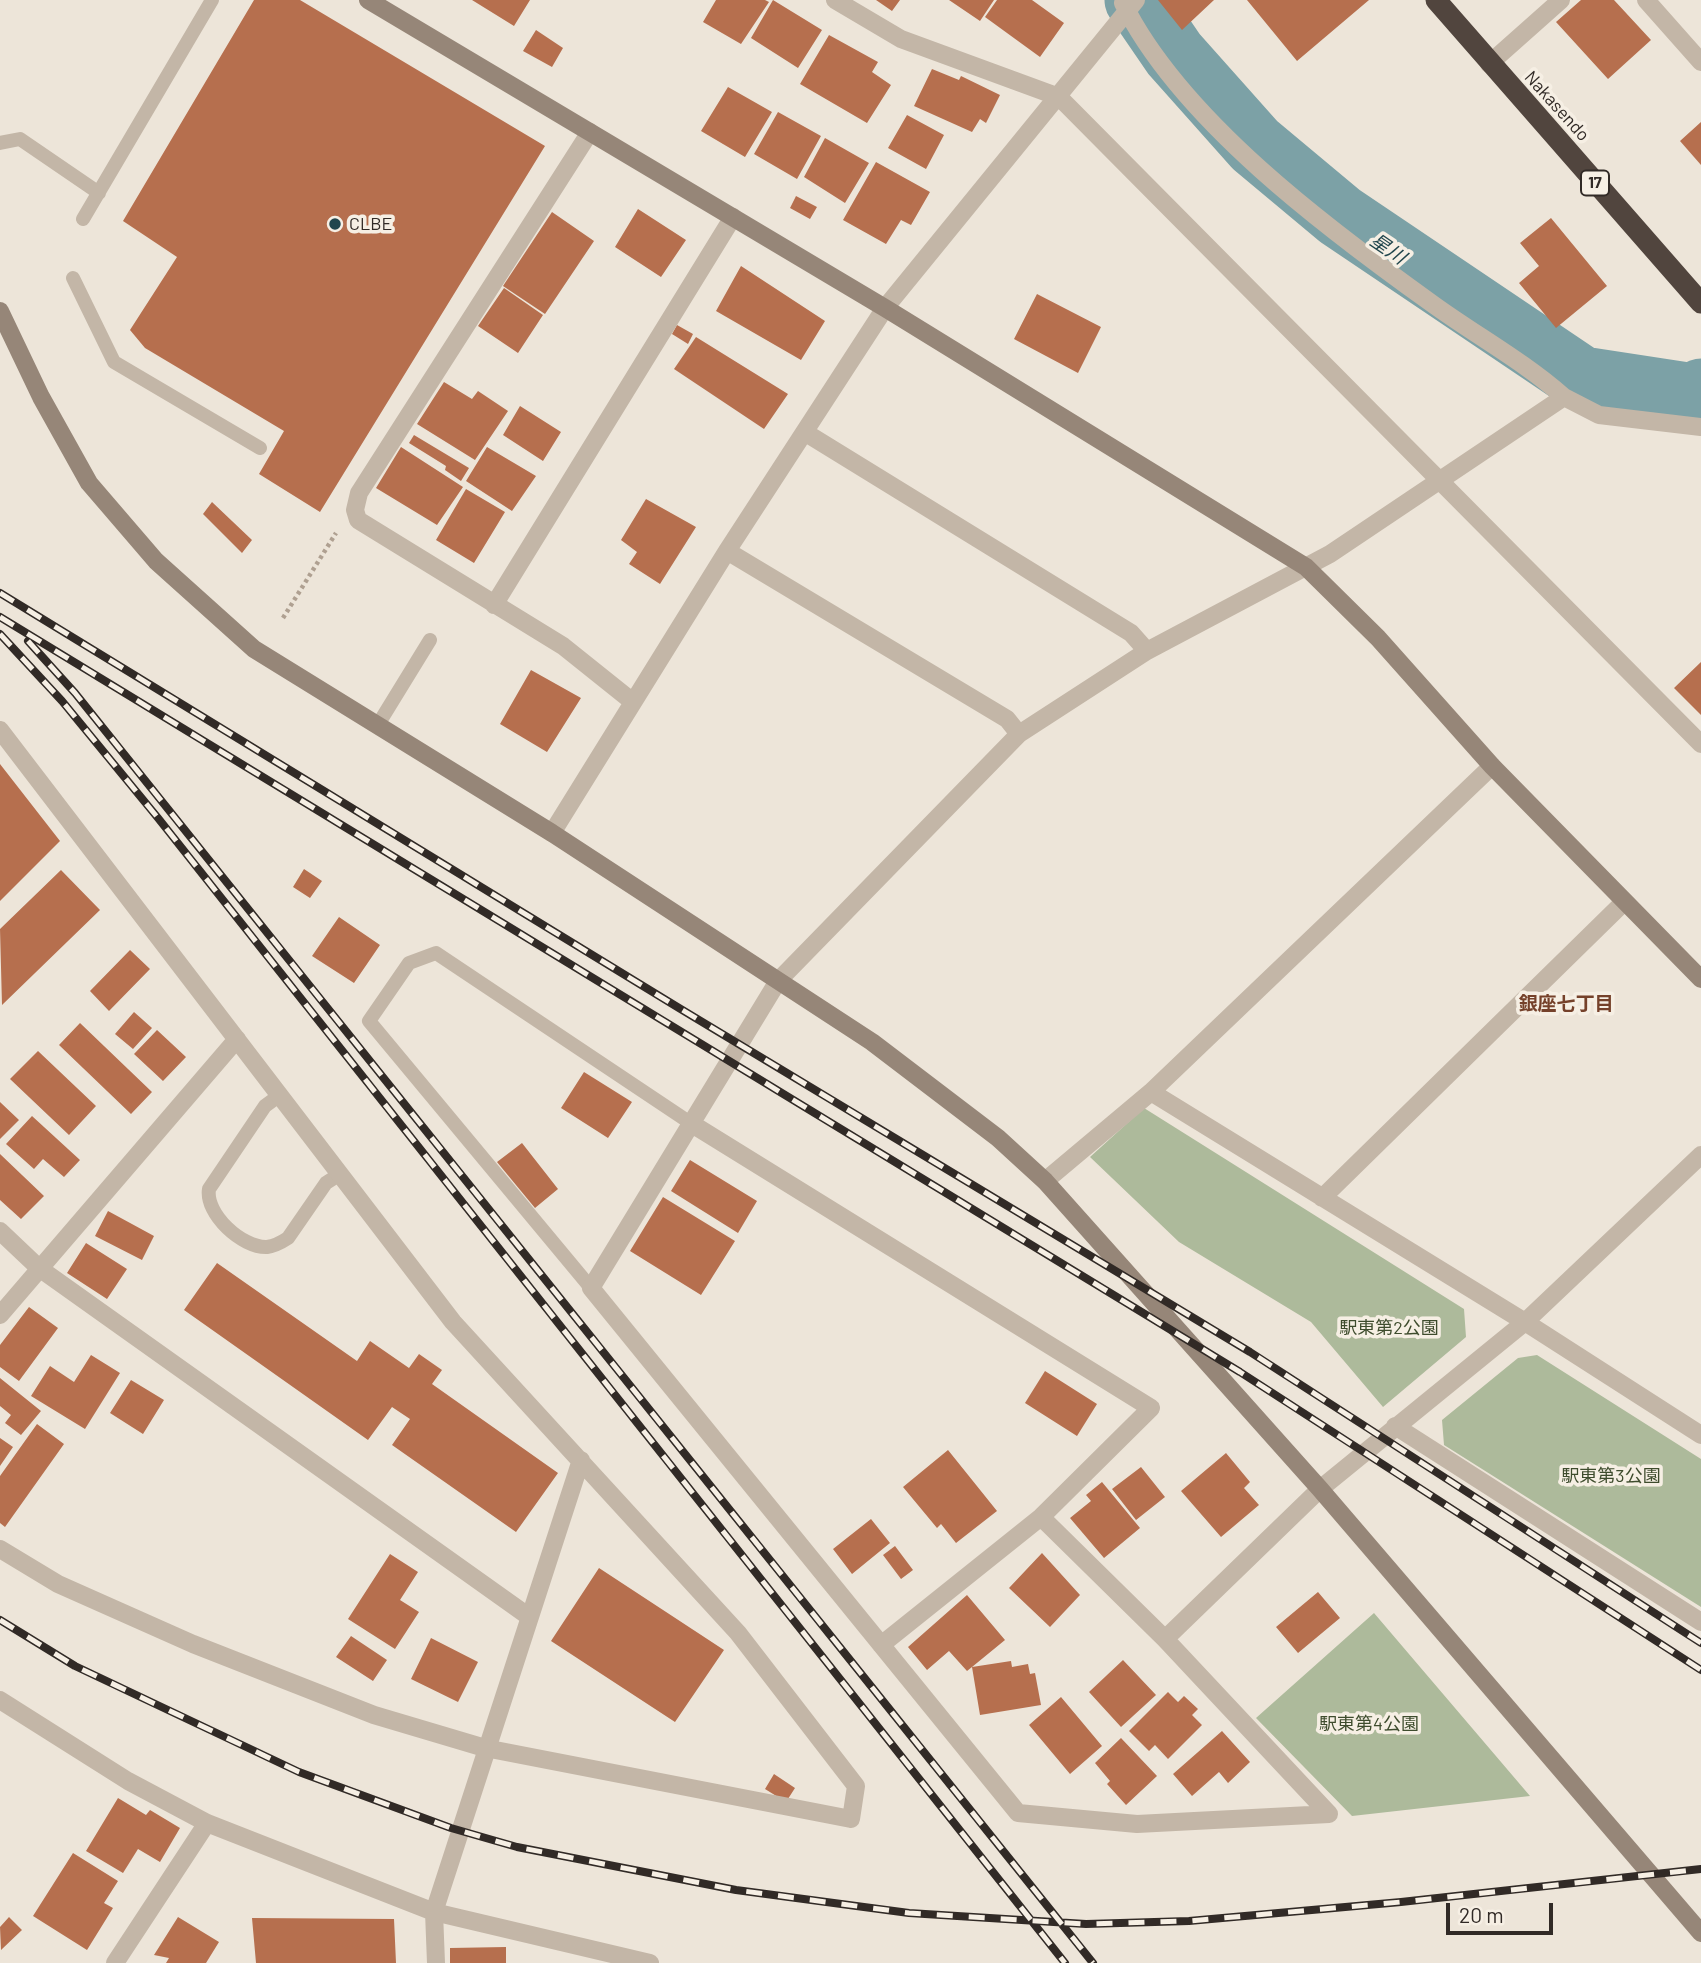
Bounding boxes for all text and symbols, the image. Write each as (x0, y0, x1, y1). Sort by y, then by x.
street label: Nakasendo (1520, 66, 1594, 146)
road number: 17 (1581, 170, 1609, 196)
place label: CLBE (349, 213, 392, 235)
marker: CLBE (327, 216, 343, 232)
water label: 星川 (1366, 229, 1410, 269)
district label: 銀座七丁目 (1519, 993, 1613, 1015)
park label: 駅東第2公園 (1339, 1317, 1439, 1339)
park label: 駅東第3公園 (1561, 1465, 1661, 1487)
park label: 駅東第4公園 (1319, 1713, 1419, 1735)
scale bar (1449, 1890, 1556, 1934)
text: 20 m (1459, 1902, 1504, 1927)

